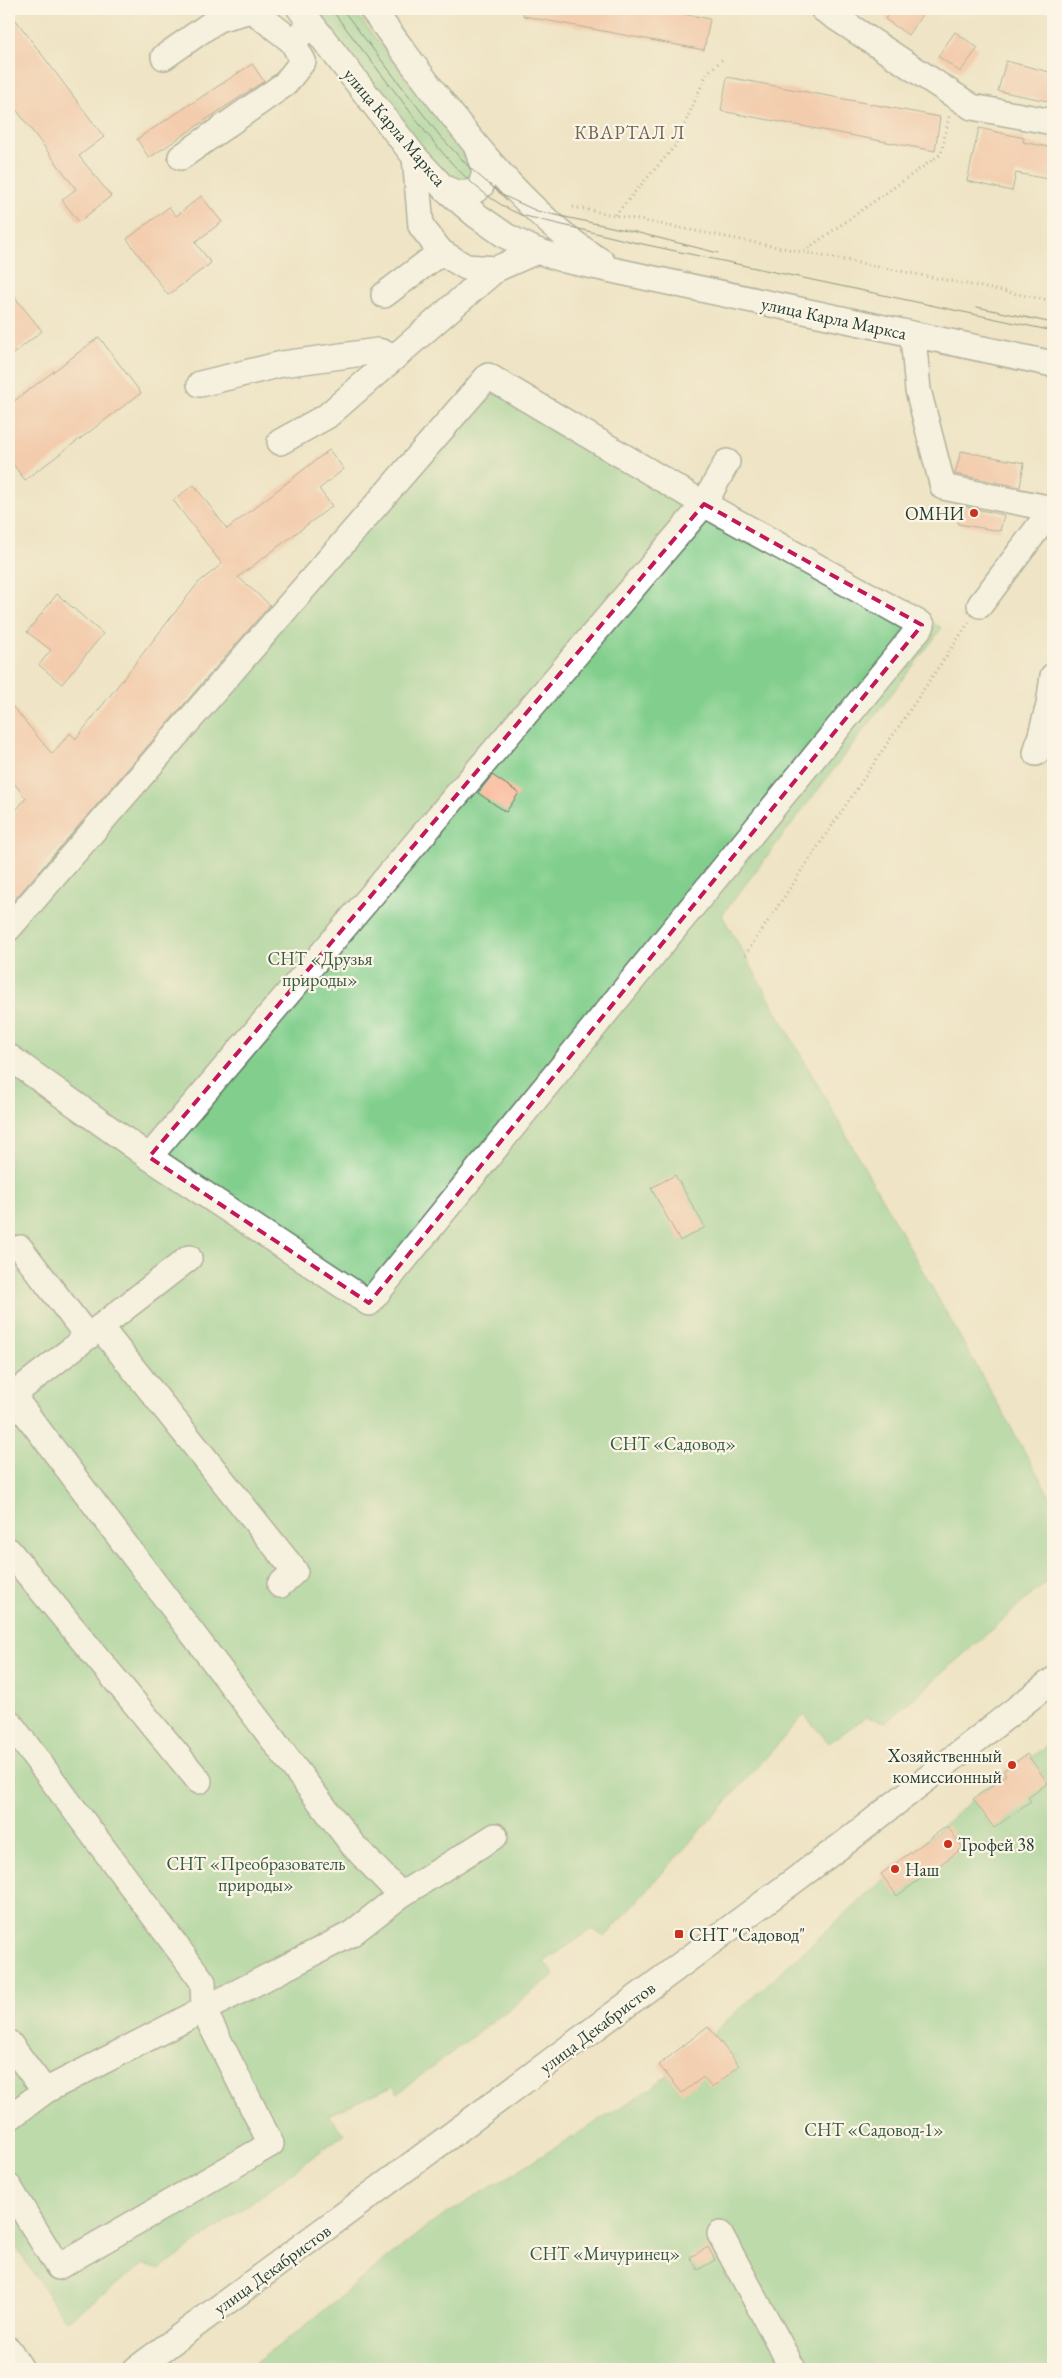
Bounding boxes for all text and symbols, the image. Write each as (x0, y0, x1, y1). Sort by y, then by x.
street label: улица Карла Маркса (339, 63, 452, 192)
district label: КВАРТАЛ Л (574, 120, 686, 145)
street label: улица Карла Маркса (759, 291, 910, 345)
place label: ОМНИ (905, 502, 965, 525)
marker: ОМНИ (968, 507, 980, 519)
park label: СНТ «Друзья природы» (267, 947, 373, 991)
park label: СНТ «Садовод» (610, 1432, 736, 1455)
place label: Хозяйственный комиссионный (887, 1744, 1002, 1788)
marker: Хозяйственный комиссионный (1006, 1759, 1018, 1771)
place label: Трофей 38 (958, 1833, 1034, 1856)
marker: Трофей 38 (942, 1838, 954, 1850)
park label: СНТ «Преобразователь природы» (166, 1852, 346, 1896)
place label: Наш (905, 1858, 940, 1881)
marker: Наш (889, 1863, 901, 1875)
place label: СНТ "Садовод" (689, 1923, 805, 1946)
marker: СНТ "Садовод" (673, 1928, 685, 1940)
street label: улица Декабристов (534, 1976, 660, 2078)
park label: СНТ «Садовод-1» (804, 2118, 944, 2141)
street label: улица Декабристов (209, 2219, 335, 2319)
park label: СНТ «Мичуринец» (530, 2242, 680, 2265)

